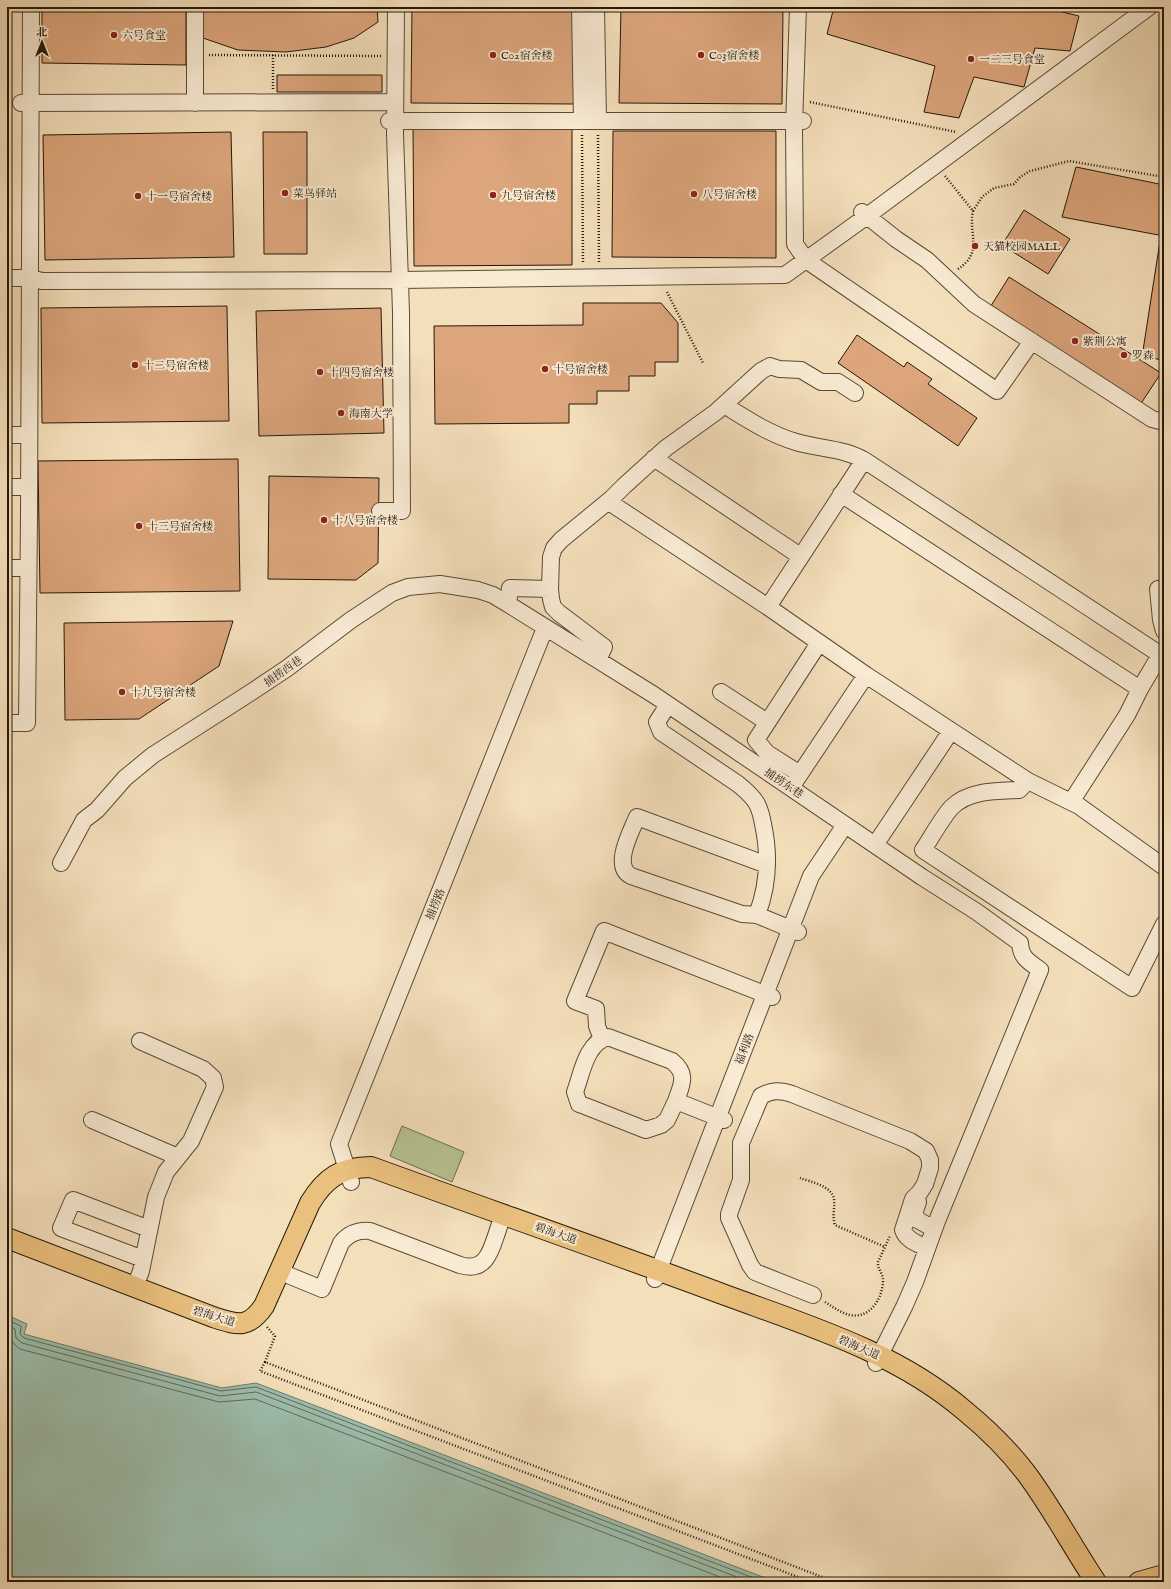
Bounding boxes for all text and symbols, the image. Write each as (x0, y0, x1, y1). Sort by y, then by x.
north arrow (22, 22, 62, 62)
text: 北 (37, 26, 48, 40)
place label: 六号食堂 (122, 29, 166, 43)
marker: 六号食堂 (109, 30, 119, 40)
place label: C02宿舍楼 (501, 49, 552, 63)
place label: C03宿舍楼 (709, 49, 759, 63)
marker: C02宿舍楼 (488, 50, 498, 60)
marker: C03宿舍楼 (696, 50, 706, 60)
place label: 一二三号食堂 (979, 53, 1045, 67)
marker: 一二三号食堂 (966, 54, 976, 64)
place label: 菜鸟驿站 (293, 187, 337, 201)
marker: 菜鸟驿站 (280, 188, 290, 198)
place label: 八号宿舍楼 (702, 188, 757, 202)
place label: 九号宿舍楼 (501, 189, 556, 203)
marker: 八号宿舍楼 (689, 189, 699, 199)
place label: 十一号宿舍楼 (146, 190, 212, 204)
marker: 九号宿舍楼 (488, 190, 498, 200)
marker: 十一号宿舍楼 (133, 191, 143, 201)
place label: 天猫校园MALL (983, 240, 1061, 254)
marker: 天猫校园MALL (970, 241, 980, 251)
place label: 紫荆公寓 (1083, 335, 1127, 349)
marker: 紫荆公寓 (1070, 336, 1080, 346)
place label: 罗森 (1132, 349, 1154, 363)
marker: 罗森 (1119, 350, 1129, 360)
place label: 十二号宿舍楼 (143, 359, 209, 373)
marker: 十二号宿舍楼 (130, 360, 140, 370)
place label: 十号宿舍楼 (553, 363, 608, 377)
marker: 十号宿舍楼 (540, 364, 550, 374)
place label: 十四号宿舍楼 (328, 366, 394, 380)
marker: 十四号宿舍楼 (315, 367, 325, 377)
place label: 海南大学 (349, 407, 393, 421)
marker: 海南大学 (336, 408, 346, 418)
place label: 十八号宿舍楼 (332, 514, 398, 528)
marker: 十八号宿舍楼 (319, 515, 329, 525)
place label: 十三号宿舍楼 (147, 520, 213, 534)
marker: 十三号宿舍楼 (134, 521, 144, 531)
street label: 捕捞西巷 (262, 653, 306, 690)
place label: 十九号宿舍楼 (130, 686, 196, 700)
marker: 十九号宿舍楼 (117, 687, 127, 697)
street label: 捕捞东巷 (761, 766, 806, 802)
street label: 捕捞路 (423, 886, 449, 922)
street label: 福利路 (732, 1031, 757, 1067)
street label: 碧海大道 (533, 1220, 579, 1248)
street label: 碧海大道 (191, 1304, 237, 1330)
street label: 碧海大道 (836, 1333, 882, 1363)

